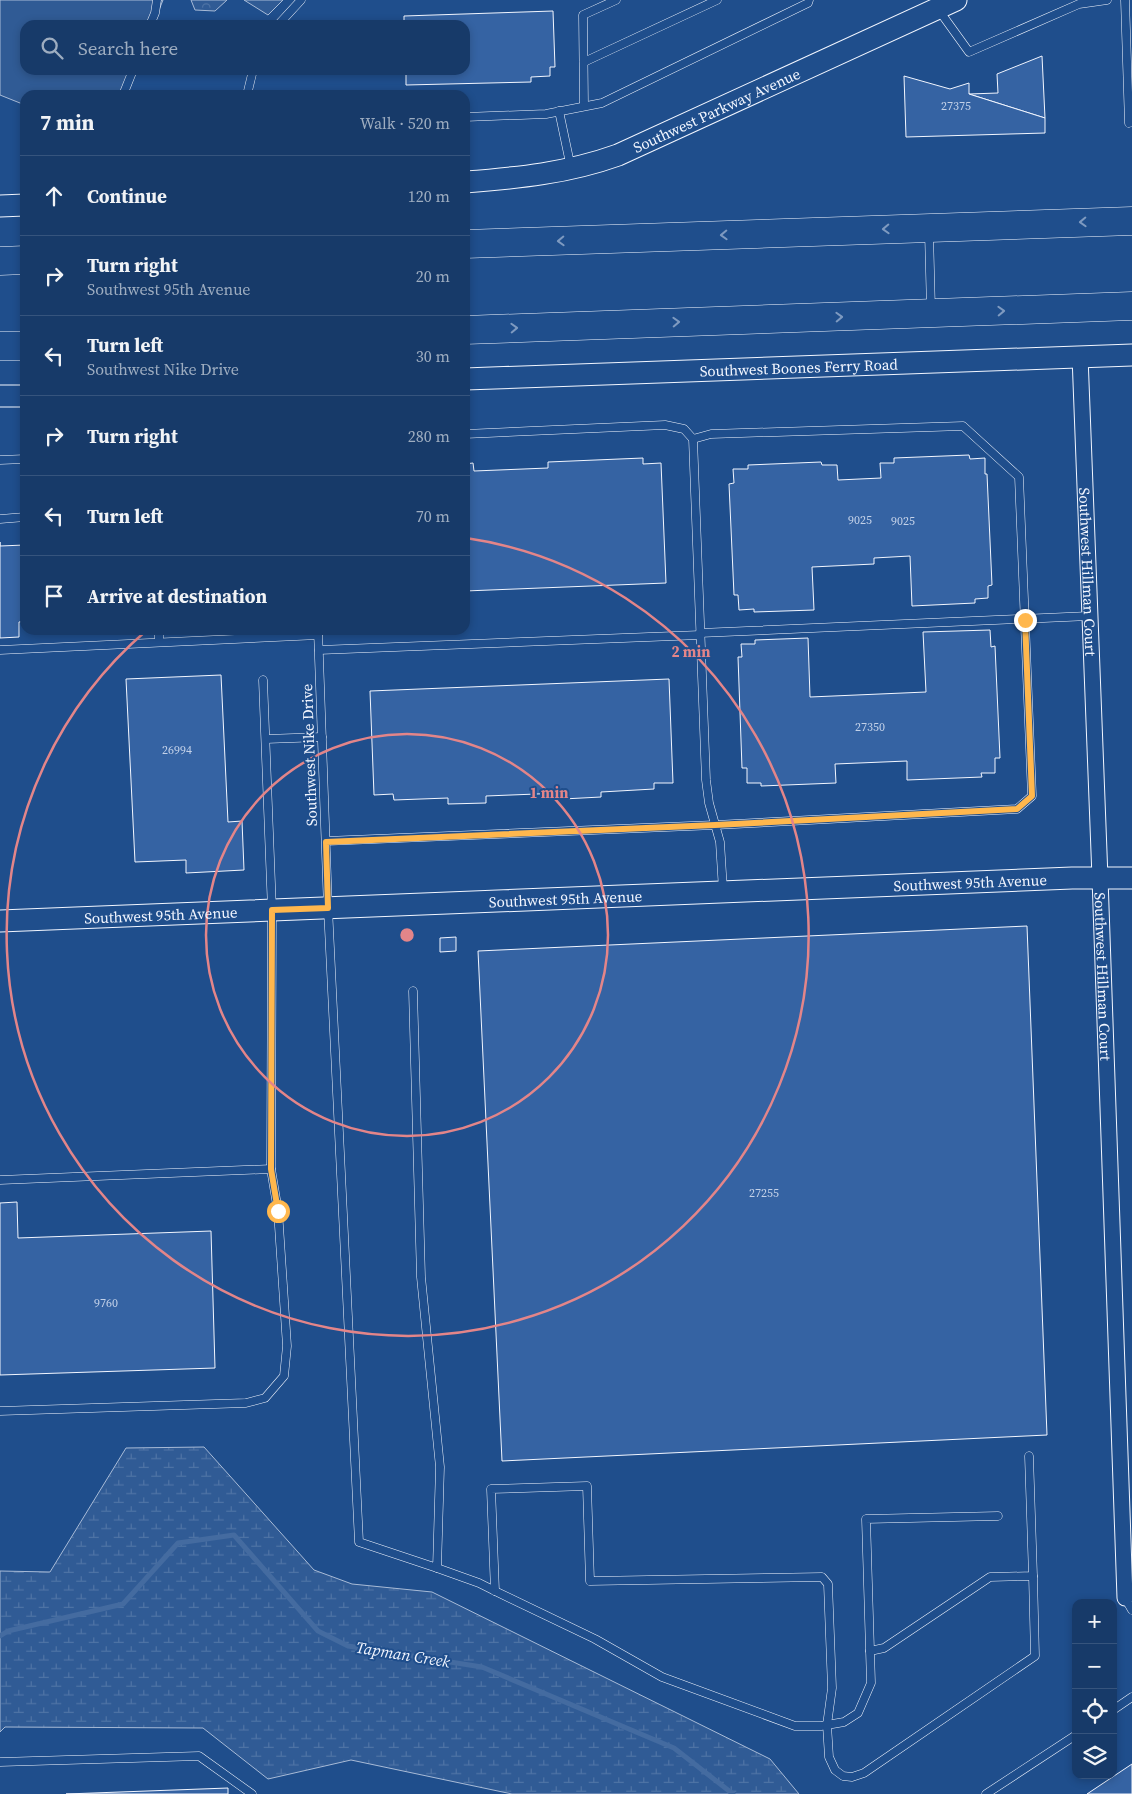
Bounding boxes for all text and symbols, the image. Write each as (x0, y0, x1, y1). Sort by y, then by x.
search box (20, 20, 470, 75)
icon: search (38, 34, 66, 62)
text: Search here (78, 35, 178, 61)
street label: Southwest Parkway Avenue (629, 62, 804, 157)
house number: 27375 (941, 98, 971, 114)
text: 7 min (40, 108, 95, 137)
text: Walk · 520 m (360, 112, 450, 134)
icon: ahead (40, 182, 68, 210)
text: Continue (87, 183, 167, 209)
text: 120 m (408, 185, 450, 207)
one-way arrow (1079, 217, 1087, 228)
one-way arrow (882, 224, 890, 235)
one-way arrow (719, 230, 727, 241)
one-way arrow (557, 236, 564, 246)
text: Turn right (87, 252, 178, 278)
icon: right (40, 262, 68, 290)
text: 20 m (416, 265, 450, 287)
text: Southwest 95th Avenue (87, 278, 251, 300)
one-way arrow (998, 306, 1005, 316)
one-way arrow (835, 311, 843, 322)
one-way arrow (672, 317, 680, 328)
one-way arrow (510, 323, 518, 333)
text: Turn left (87, 332, 163, 358)
icon: left (40, 342, 68, 370)
text: 30 m (416, 345, 450, 367)
street label: Southwest Boones Ferry Road (699, 353, 899, 381)
text: Southwest Nike Drive (87, 358, 239, 380)
icon: right (40, 422, 68, 450)
text: Turn right (87, 423, 178, 449)
text: 280 m (408, 425, 450, 447)
street label: Southwest Hillman Court (1075, 487, 1102, 657)
icon: left (40, 502, 68, 530)
text: Turn left (87, 503, 163, 529)
text: 70 m (416, 505, 450, 527)
house number: 9025 (848, 512, 872, 528)
house number: 9025 (891, 513, 915, 529)
icon: arrive (40, 582, 68, 610)
text: Arrive at destination (87, 583, 267, 609)
route end (1014, 609, 1037, 632)
text: 2 min (672, 641, 710, 662)
street label: Southwest Nike Drive (296, 683, 322, 827)
house number: 27350 (855, 719, 885, 735)
house number: 26994 (162, 742, 192, 758)
text: 1 min (530, 782, 568, 803)
street label: Southwest 95th Avenue (893, 869, 1048, 896)
street label: Southwest 95th Avenue (488, 885, 643, 912)
street label: Southwest Hillman Court (1090, 892, 1117, 1061)
street label: Southwest 95th Avenue (84, 901, 238, 928)
centre of rings (398, 926, 416, 944)
house number: 27255 (749, 1185, 779, 1201)
route start (267, 1200, 290, 1223)
house number: 9760 (94, 1295, 118, 1311)
map controls (1072, 1599, 1117, 1779)
button: + (1072, 1599, 1117, 1644)
water label: Tapman Creek (354, 1636, 452, 1672)
button: − (1072, 1644, 1117, 1689)
button: locate (1072, 1689, 1117, 1734)
button: layers (1072, 1734, 1117, 1779)

